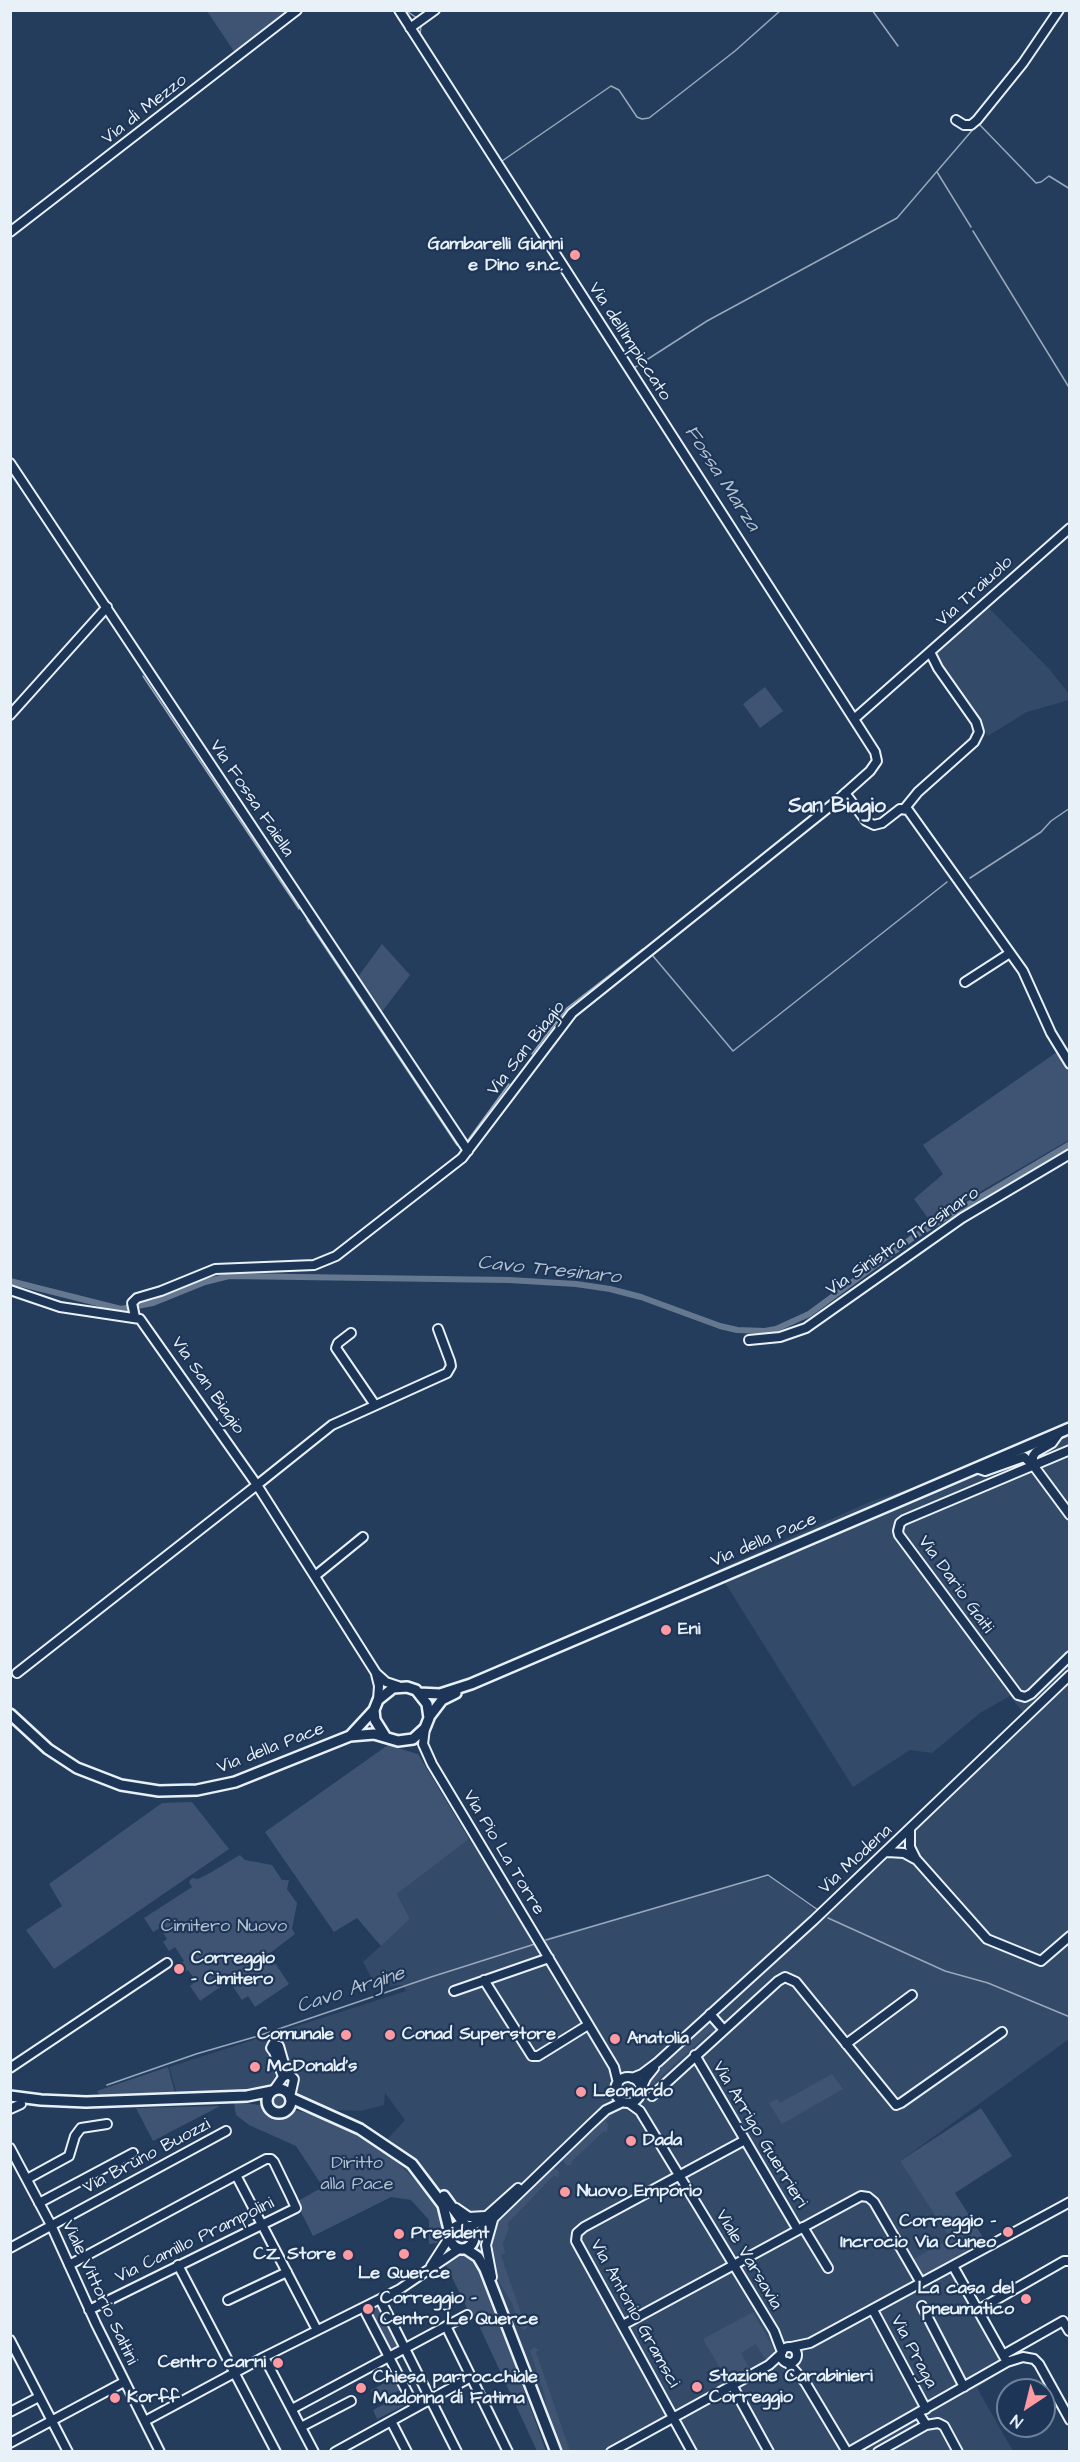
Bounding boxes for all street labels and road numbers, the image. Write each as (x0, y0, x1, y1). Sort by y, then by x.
street label: Via di Mezzo (98, 70, 192, 150)
street label: Via dell'Impiccato (583, 279, 675, 405)
street label: Via Traiuolo (932, 552, 1018, 632)
street label: Via Fossa Faiella (204, 736, 298, 862)
street label: Via San Biagio (483, 997, 571, 1101)
street label: Via Sinistra Tresinaro (822, 1183, 984, 1301)
street label: Via San Biagio (165, 1333, 249, 1439)
street label: Via della Pace (708, 1509, 820, 1573)
street label: Via Dario Gaiti (912, 1532, 998, 1638)
street label: Via della Pace (214, 1719, 328, 1779)
street label: Via Pio La Torre (457, 1787, 549, 1919)
street label: Via Modena (815, 1821, 897, 1899)
street label: Via Arrigo Guerrieri (707, 2058, 811, 2212)
street label: Via Bruno Buozzi (80, 2114, 214, 2200)
street label: Via Camillo Prampolini (112, 2193, 278, 2289)
street label: Viale Varsavia (710, 2206, 786, 2314)
street label: Viale Vittorio Saltini (56, 2217, 142, 2369)
street label: Via Antonio Gramsci (584, 2236, 684, 2392)
street label: Via Praga (885, 2312, 941, 2392)

